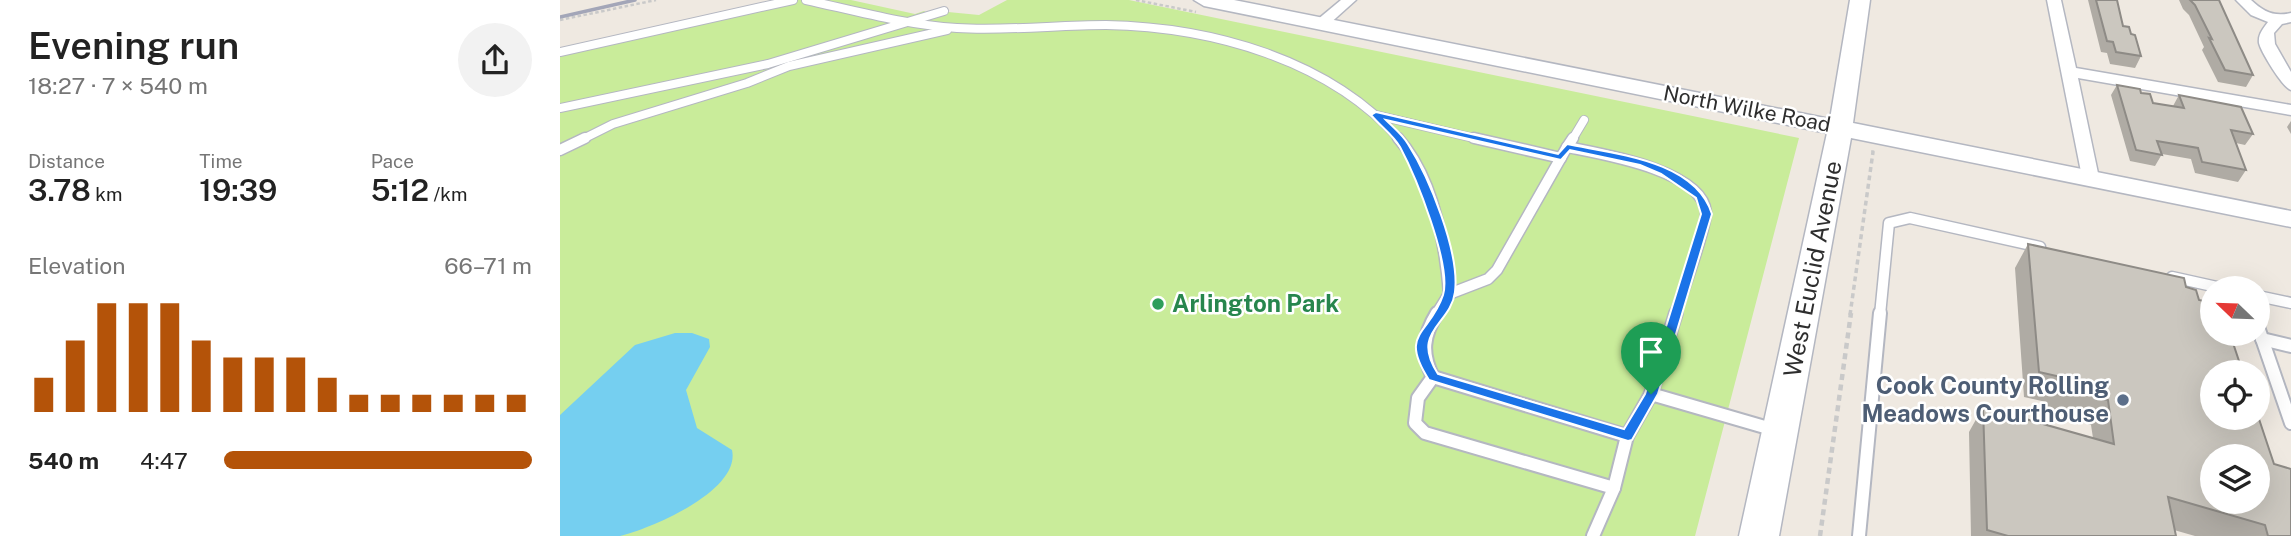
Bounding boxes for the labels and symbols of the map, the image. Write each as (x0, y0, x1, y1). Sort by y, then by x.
street label: North Wilke Road (1661, 80, 1833, 137)
street label: West Euclid Avenue (1777, 158, 1847, 379)
north arrow (2200, 276, 2270, 346)
place label: Arlington Park (1172, 289, 1339, 317)
marker: Arlington Park (1150, 296, 1166, 312)
pin (1621, 322, 1681, 394)
place label: Cook County Rolling Meadows Courthouse (1862, 371, 2109, 427)
marker: Cook County Rolling Meadows Courthouse (2115, 392, 2131, 408)

